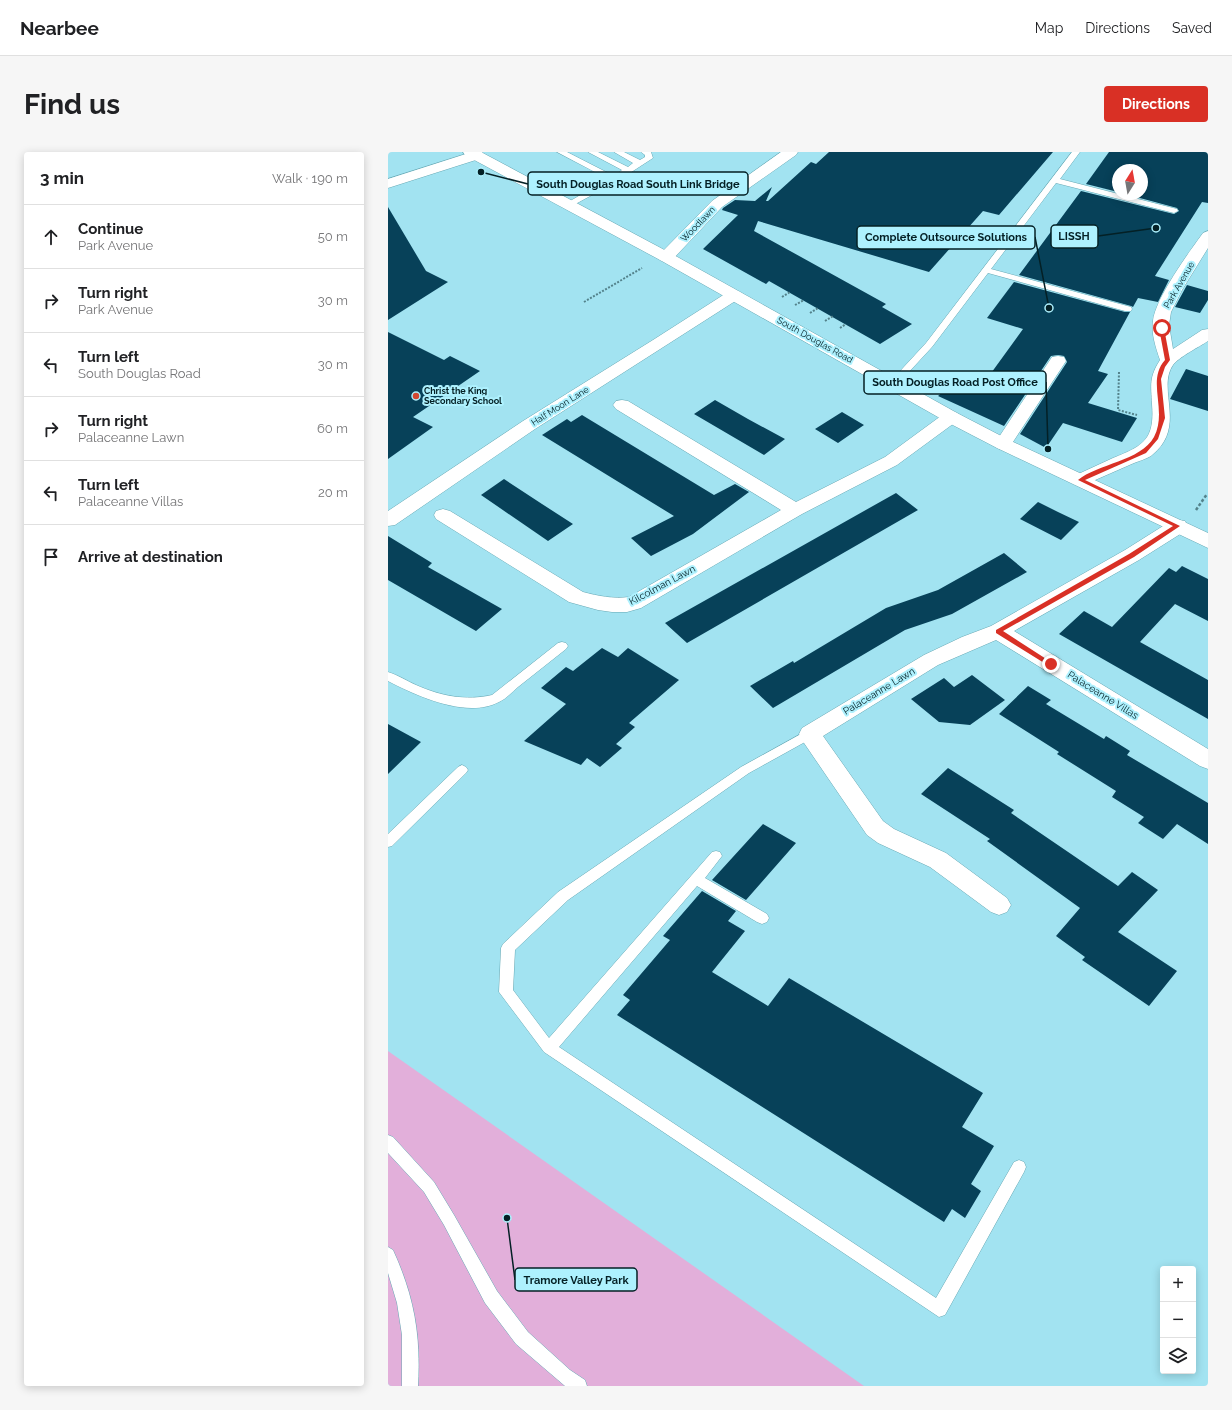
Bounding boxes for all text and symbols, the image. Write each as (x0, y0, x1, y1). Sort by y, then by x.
text: Nearbee (20, 17, 99, 39)
text: Map (1035, 20, 1063, 36)
text: Directions (1085, 20, 1150, 36)
text: Saved (1172, 20, 1212, 36)
button: Directions (1104, 86, 1208, 122)
text: Find us (24, 88, 120, 121)
north arrow (1112, 164, 1148, 200)
text: 3 min (40, 168, 84, 188)
text: Walk · 190 m (272, 171, 348, 186)
callout: South Douglas Road South Link Bridge (528, 172, 748, 195)
text: South Douglas Road South Link Bridge (536, 178, 740, 191)
street label: Woodlawn (679, 204, 717, 244)
text: Continue (78, 220, 143, 238)
callout: LISSH (1051, 225, 1098, 248)
icon: ahead (40, 226, 62, 248)
callout: Complete Outsource Solutions (857, 226, 1035, 249)
text: 50 m (318, 229, 348, 244)
text: LISSH (1058, 230, 1090, 243)
text: Complete Outsource Solutions (865, 231, 1028, 244)
text: Park Avenue (78, 238, 153, 253)
street label: Park Avenue (1162, 259, 1197, 310)
text: Turn right (78, 284, 148, 302)
icon: right (40, 290, 62, 312)
text: 30 m (318, 293, 348, 308)
text: Park Avenue (78, 302, 153, 317)
street label: South Douglas Road (775, 315, 855, 365)
route start (1153, 319, 1171, 337)
text: Turn left (78, 348, 139, 366)
icon: left (40, 354, 62, 376)
text: 30 m (318, 357, 348, 372)
text: South Douglas Road (78, 366, 201, 381)
callout: South Douglas Road Post Office (864, 371, 1046, 394)
text: South Douglas Road Post Office (872, 376, 1038, 389)
street label: Half Moon Lane (529, 384, 591, 428)
place label: Christ the King Secondary School (424, 386, 502, 406)
marker: Christ the King Secondary School (411, 391, 421, 401)
text: Turn right (78, 412, 148, 430)
icon: right (40, 418, 62, 440)
text: 60 m (317, 421, 348, 436)
text: Palaceanne Lawn (78, 430, 184, 445)
text: Turn left (78, 476, 139, 494)
icon: left (40, 482, 62, 504)
text: 20 m (318, 485, 348, 500)
text: Palaceanne Villas (78, 494, 183, 509)
icon: arrive (40, 546, 62, 568)
text: Arrive at destination (78, 548, 223, 566)
street label: Kilcolman Lawn (627, 563, 697, 607)
route end (1042, 655, 1060, 673)
street label: Palaceanne Lawn (841, 665, 917, 717)
street label: Palaceanne Villas (1066, 669, 1140, 721)
map controls (1160, 1266, 1196, 1374)
button: + (1160, 1266, 1196, 1302)
callout: Tramore Valley Park (515, 1268, 637, 1291)
text: Tramore Valley Park (523, 1274, 629, 1287)
button: − (1160, 1302, 1196, 1338)
button: layers (1160, 1338, 1196, 1374)

